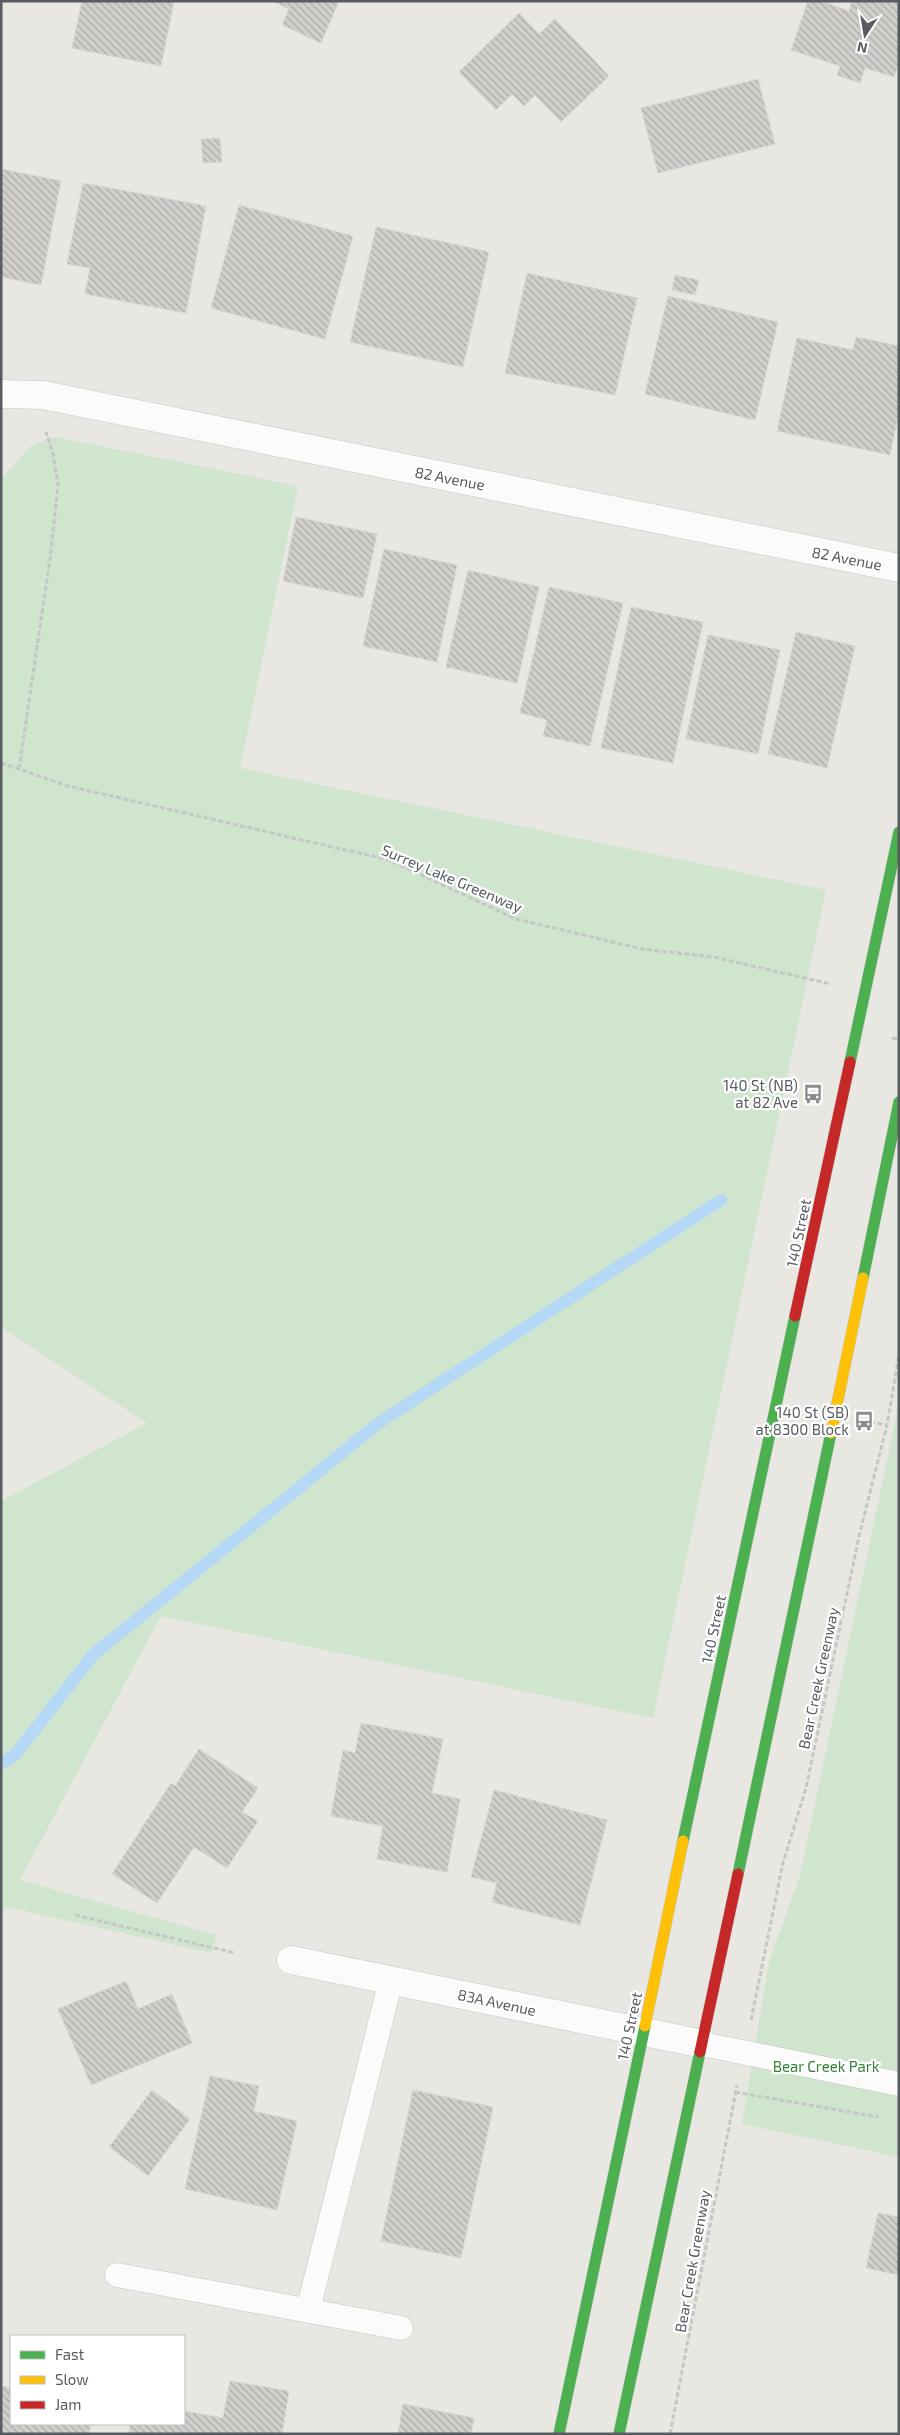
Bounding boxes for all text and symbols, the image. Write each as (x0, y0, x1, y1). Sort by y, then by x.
north arrow (840, 10, 890, 60)
text: N (855, 39, 869, 58)
street label: 82 Avenue (414, 462, 486, 494)
street label: 82 Avenue (811, 542, 883, 574)
street label: Surrey Lake Greenway (379, 840, 525, 916)
place label: 140 St (NB) at 82 Ave (723, 1076, 798, 1111)
bus stop icon: 140 St (NB) at 82 Ave (802, 1083, 824, 1105)
street label: 140 Street (782, 1197, 814, 1269)
place label: 140 St (SB) at 8300 Block (756, 1403, 849, 1438)
bus stop icon: 140 St (SB) at 8300 Block (853, 1410, 875, 1432)
street label: 140 Street (697, 1593, 729, 1665)
street label: Bear Creek Greenway (794, 1605, 842, 1751)
street label: 83A Avenue (456, 1985, 538, 2019)
street label: 140 Street (613, 1990, 645, 2062)
park label: Bear Creek Park (773, 2057, 880, 2075)
street label: Bear Creek Greenway (671, 2188, 713, 2334)
legend (10, 2335, 185, 2425)
text: Fast (55, 2345, 85, 2363)
text: Slow (55, 2370, 89, 2388)
text: Jam (55, 2395, 81, 2413)

